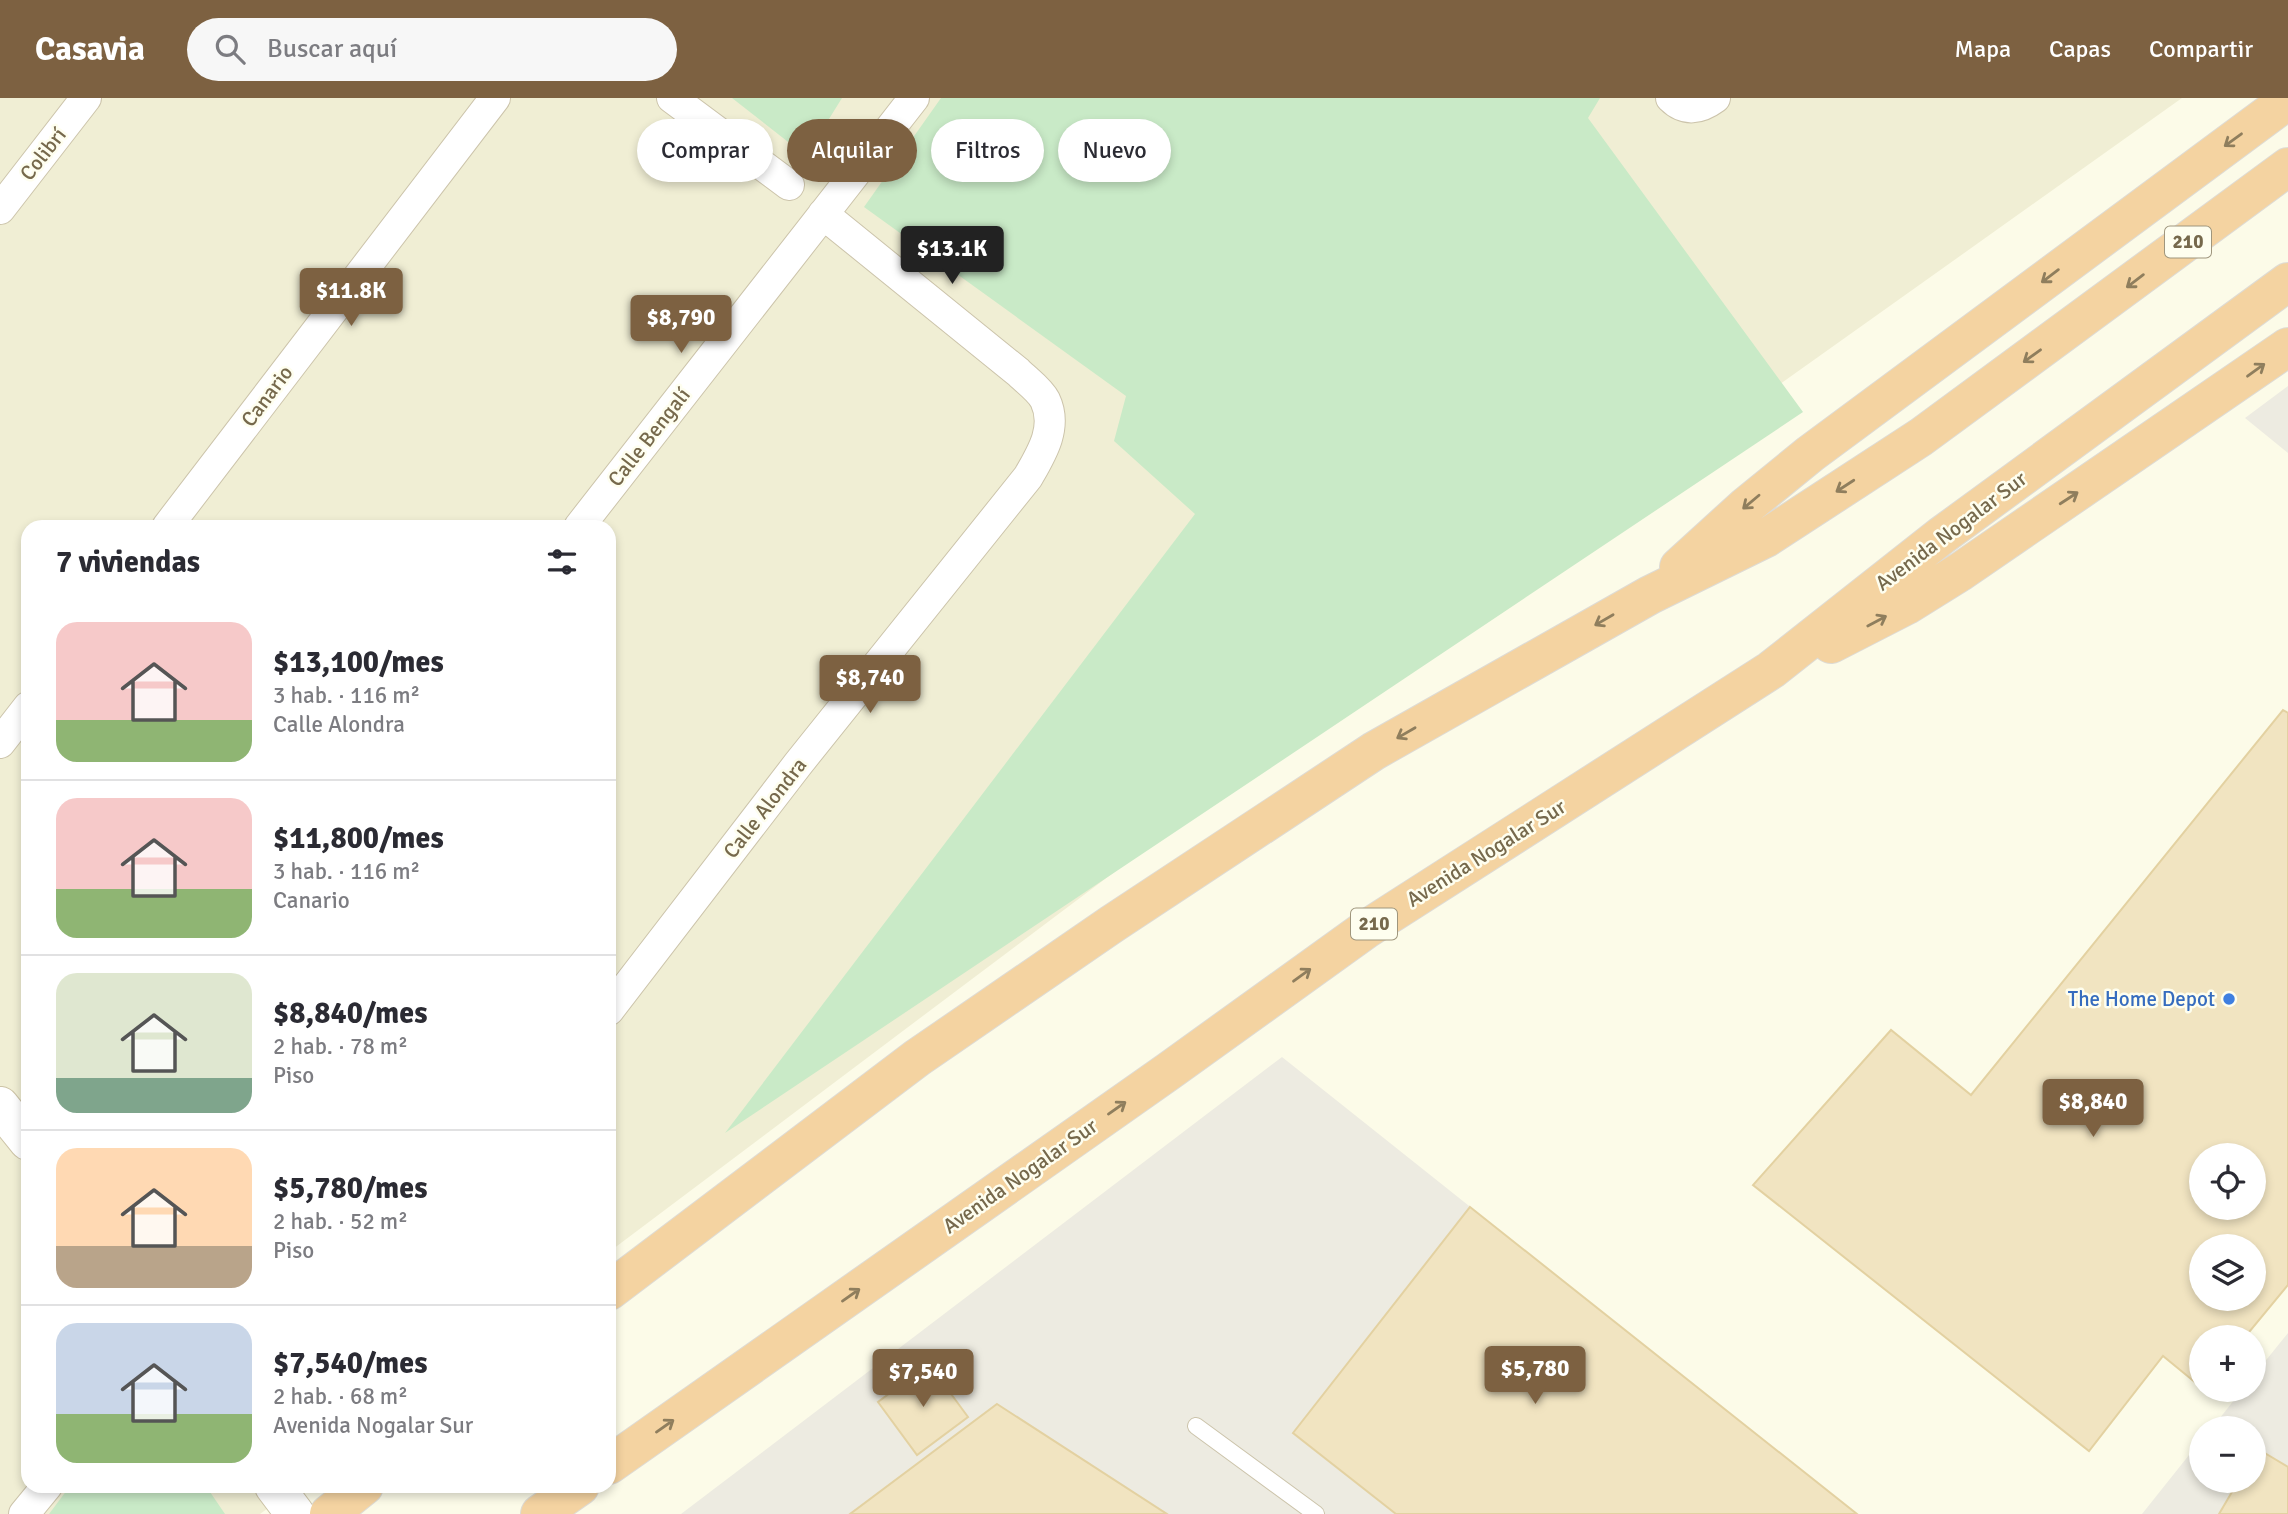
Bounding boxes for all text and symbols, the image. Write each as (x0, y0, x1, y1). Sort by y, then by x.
search box (187, 18, 677, 81)
text: Casavia (35, 29, 145, 70)
icon: search (211, 30, 249, 68)
text: Buscar aquí (267, 33, 397, 65)
text: Mapa (1955, 34, 2011, 64)
text: Capas (2049, 34, 2111, 64)
text: Compartir (2149, 34, 2253, 64)
chip: Comprar (637, 119, 773, 182)
chip: Alquilar (787, 119, 917, 182)
chip: Filtros (931, 119, 1044, 182)
chip: Nuevo (1058, 119, 1171, 182)
street label: Colibrí (14, 122, 72, 186)
one-way arrow (2224, 133, 2243, 147)
pin: $13.1K (895, 226, 1009, 286)
road number: 210 (2165, 226, 2211, 258)
text: $13.1K (917, 234, 987, 263)
pin: $11.8K (294, 268, 408, 328)
one-way arrow (2042, 269, 2060, 284)
one-way arrow (2126, 273, 2145, 288)
text: $11.8K (316, 276, 386, 305)
pin: $8,790 (624, 296, 738, 355)
text: $8,790 (647, 303, 715, 332)
one-way arrow (2023, 349, 2042, 363)
street label: Canario (236, 360, 298, 432)
one-way arrow (2246, 363, 2265, 377)
street label: Calle Bengalí (602, 382, 696, 492)
street label: Avenida Nogalar Sur (1870, 465, 2032, 596)
one-way arrow (1836, 479, 1856, 493)
one-way arrow (2058, 491, 2078, 505)
one-way arrow (1743, 494, 1761, 509)
icon: filters (543, 543, 581, 581)
text: 7 viviendas (56, 544, 200, 581)
one-way arrow (1595, 613, 1615, 627)
one-way arrow (1866, 613, 1887, 627)
text: $13,100/mes (273, 644, 444, 681)
icon: home (112, 650, 196, 734)
pin: $8,740 (813, 656, 927, 715)
text: $8,740 (836, 663, 904, 692)
text: 3 hab. · 116 m² (273, 681, 420, 710)
text: Calle Alondra (273, 710, 405, 739)
one-way arrow (1397, 726, 1417, 740)
street label: Calle Alondra (718, 753, 812, 863)
street label: Avenida Nogalar Sur (1402, 793, 1571, 912)
text: $11,800/mes (273, 820, 444, 857)
icon: home (112, 826, 196, 910)
text: 3 hab. · 116 m² (273, 857, 420, 886)
text: Canario (273, 886, 350, 915)
road number: 210 (1351, 908, 1397, 940)
one-way arrow (1292, 968, 1311, 982)
place label: The Home Depot (2068, 986, 2215, 1012)
marker: The Home Depot (2221, 991, 2237, 1007)
text: $8,840/mes (273, 995, 428, 1032)
icon: home (112, 1001, 196, 1085)
text: 2 hab. · 78 m² (273, 1032, 408, 1061)
text: Piso (273, 1061, 314, 1090)
pin: $8,840 (2036, 1080, 2150, 1139)
text: $8,840 (2059, 1087, 2127, 1116)
one-way arrow (1107, 1101, 1126, 1115)
street label: Avenida Nogalar Sur (938, 1113, 1103, 1239)
map controls (2189, 1143, 2266, 1493)
button: locate (2189, 1143, 2266, 1220)
text: $5,780/mes (273, 1170, 428, 1207)
icon: home (112, 1176, 196, 1260)
text: 2 hab. · 52 m² (273, 1207, 408, 1236)
button: layers (2189, 1234, 2266, 1311)
text: Piso (273, 1236, 314, 1265)
one-way arrow (841, 1288, 860, 1302)
button: + (2189, 1325, 2266, 1402)
text: $7,540/mes (273, 1345, 428, 1382)
pin: $5,780 (1478, 1346, 1592, 1406)
pin: $7,540 (866, 1350, 980, 1409)
icon: home (112, 1351, 196, 1435)
text: $5,780 (1501, 1354, 1569, 1383)
text: $7,540 (889, 1357, 957, 1386)
text: 2 hab. · 68 m² (273, 1382, 408, 1411)
text: Avenida Nogalar Sur (273, 1411, 473, 1440)
button: − (2189, 1416, 2266, 1493)
one-way arrow (655, 1419, 674, 1433)

